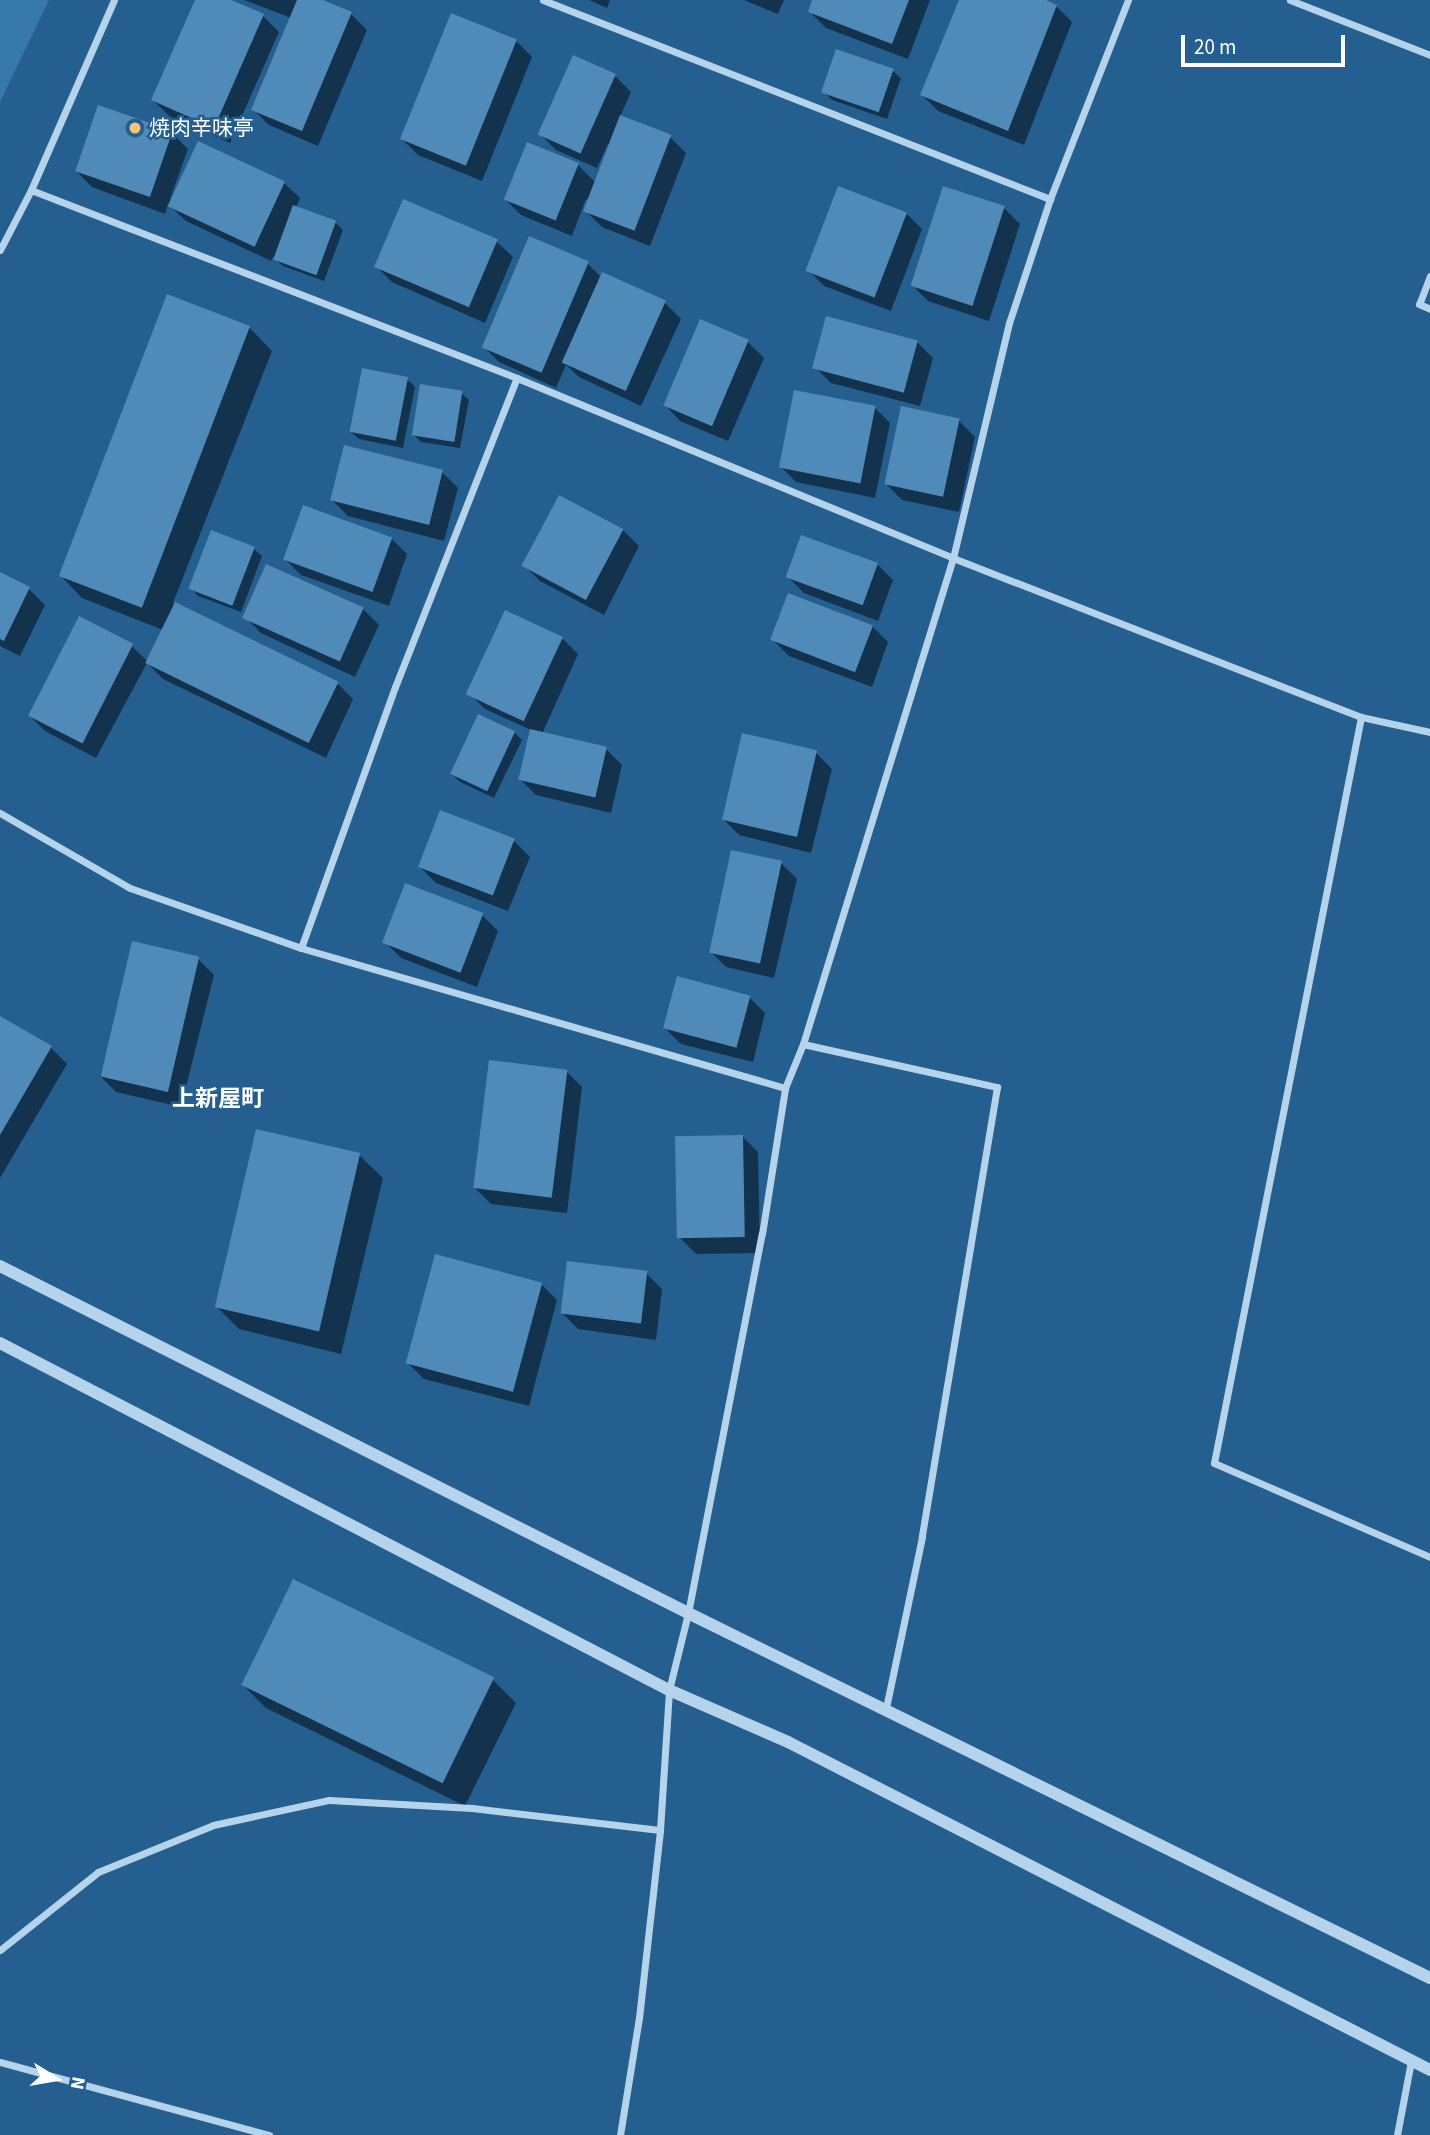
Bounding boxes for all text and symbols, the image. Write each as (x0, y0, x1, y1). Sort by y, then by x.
scale bar (1185, 21, 1350, 65)
text: 20 m (1194, 32, 1236, 62)
place label: 焼肉辛味亭 (149, 115, 254, 141)
marker: 焼肉辛味亭 (127, 120, 143, 136)
district label: 上新屋町 (172, 1085, 264, 1113)
north arrow (21, 2044, 91, 2114)
text: N (63, 2074, 92, 2092)

